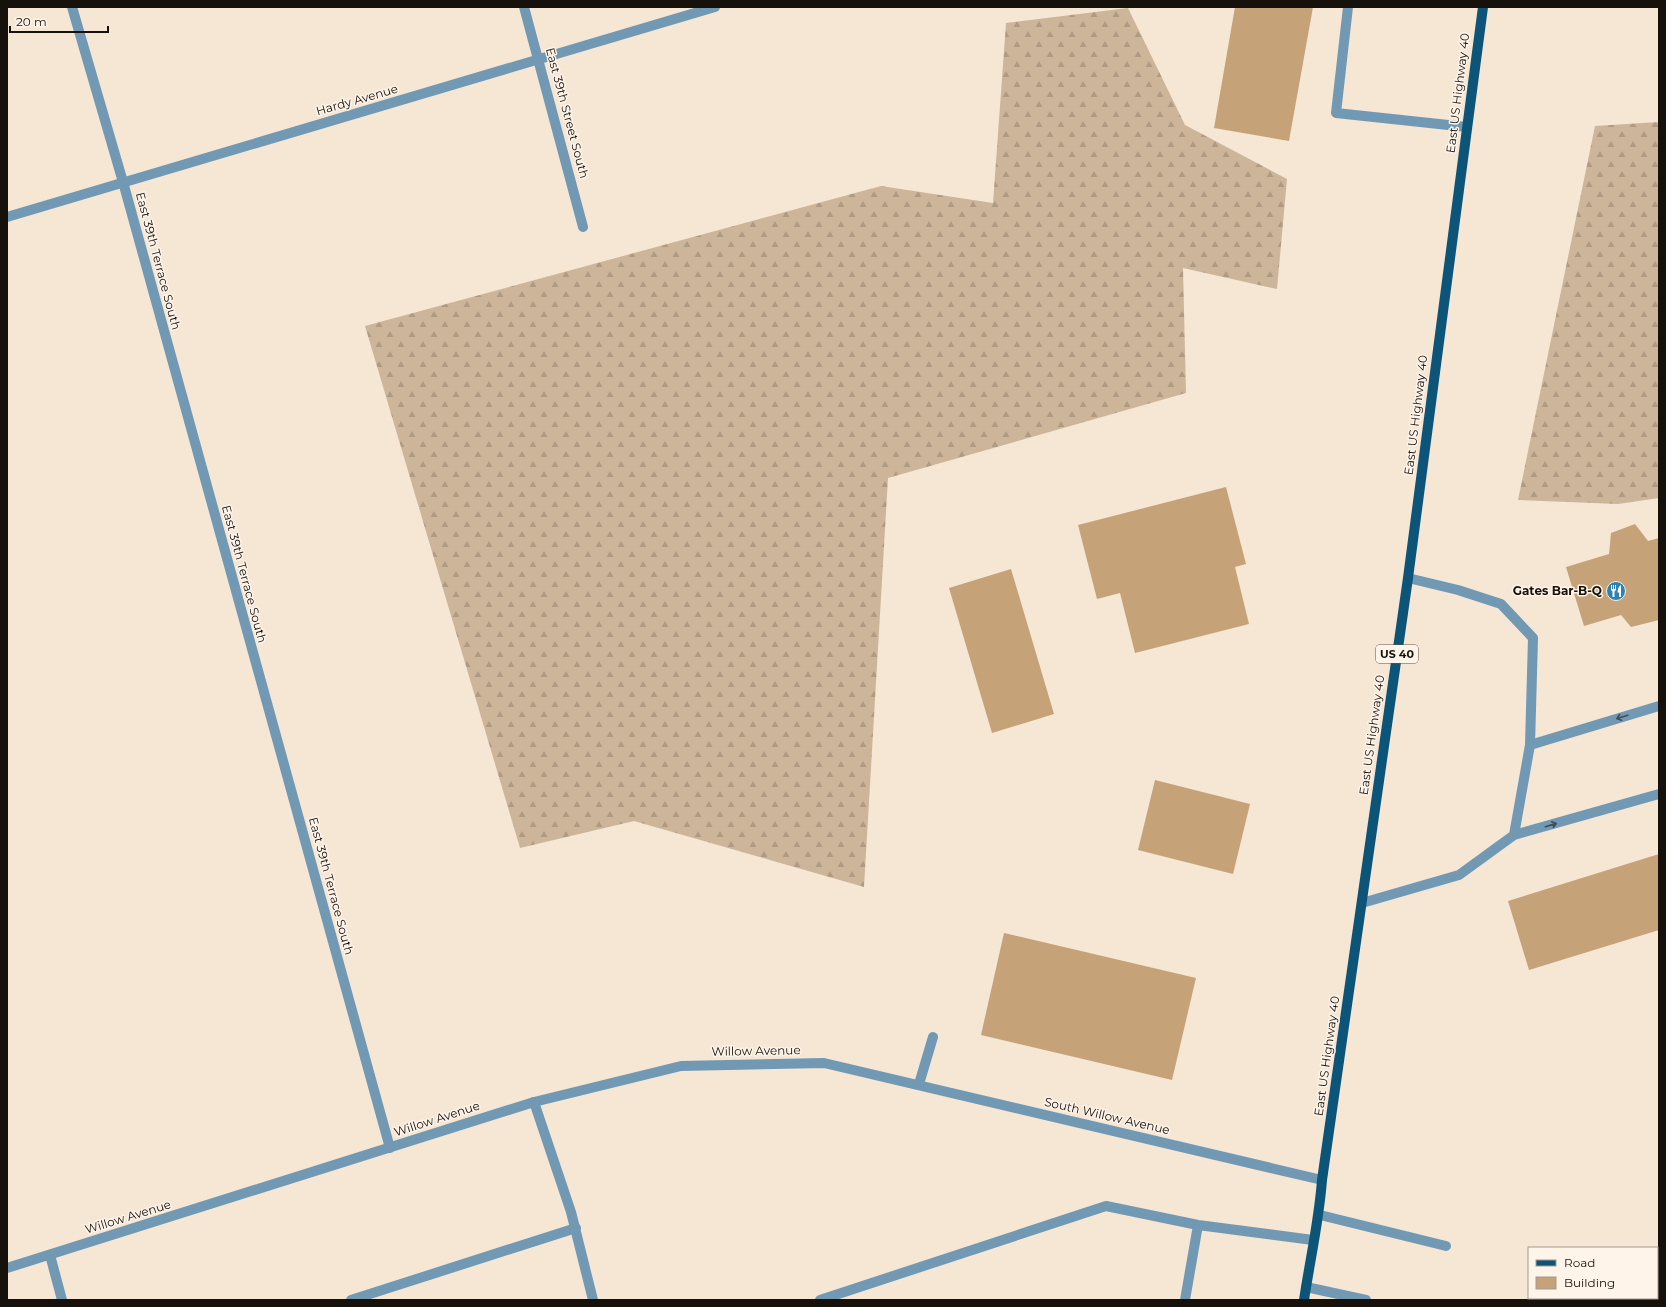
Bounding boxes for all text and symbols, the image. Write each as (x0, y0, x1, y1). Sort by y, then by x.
scale bar (10, 8, 108, 34)
text: 20 m (16, 14, 47, 29)
street label: East US Highway 40 (1443, 32, 1472, 154)
street label: East 39th Street South (543, 46, 592, 180)
street label: Hardy Avenue (314, 81, 400, 118)
street label: East 39th Terrace South (133, 190, 184, 331)
street label: East US Highway 40 (1401, 354, 1430, 476)
street label: East 39th Terrace South (219, 503, 270, 644)
restaurant icon: Gates Bar-B-Q (1605, 580, 1627, 602)
place label: Gates Bar-B-Q (1513, 583, 1603, 598)
road number: US 40 (1376, 645, 1418, 663)
street label: East US Highway 40 (1356, 674, 1387, 796)
one-way arrow (1615, 714, 1628, 721)
street label: East 39th Terrace South (306, 815, 357, 956)
one-way arrow (1545, 821, 1558, 828)
street label: East US Highway 40 (1311, 995, 1342, 1117)
street label: Willow Avenue (711, 1042, 801, 1059)
street label: South Willow Avenue (1043, 1094, 1171, 1137)
street label: Willow Avenue (392, 1098, 482, 1139)
street label: Willow Avenue (83, 1196, 173, 1237)
legend (1528, 1247, 1658, 1299)
text: Road (1564, 1255, 1595, 1270)
text: Building (1564, 1275, 1615, 1290)

